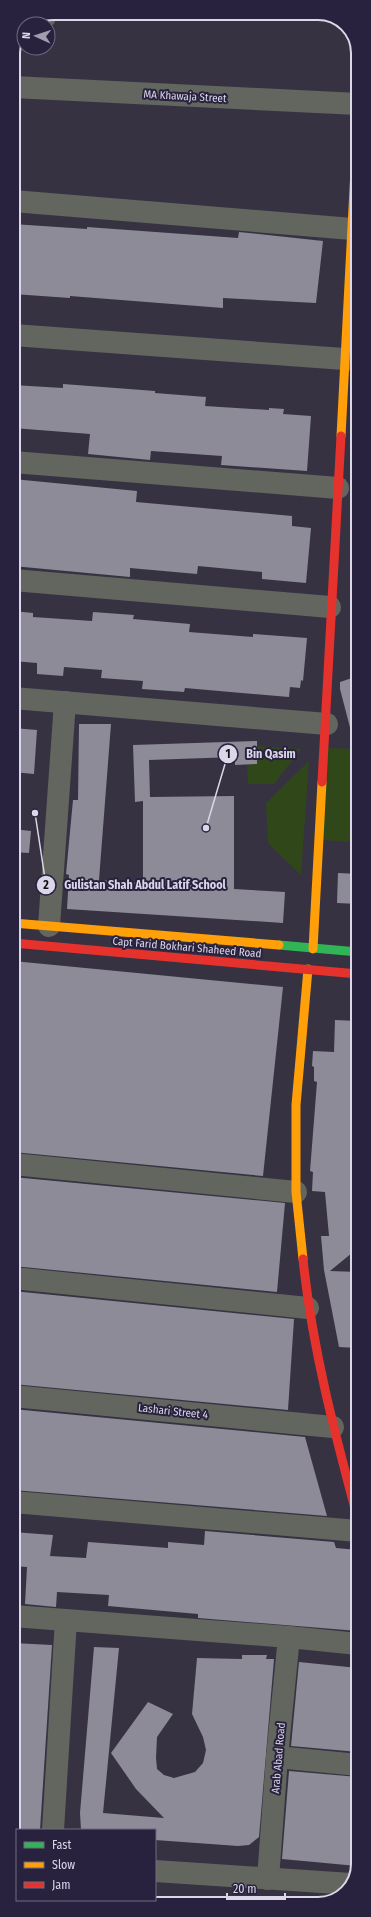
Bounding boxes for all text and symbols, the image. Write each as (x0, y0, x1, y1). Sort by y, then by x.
north arrow (16, 16, 56, 56)
text: N (20, 32, 33, 39)
street label: MA Khawaja Street (143, 88, 227, 105)
callout: Bin Qasim (218, 742, 303, 766)
text: 1 (225, 747, 231, 761)
text: Bin Qasim (246, 747, 296, 761)
callout: Gulistan Shah Abdul Latif School (36, 873, 234, 897)
text: 2 (42, 878, 49, 892)
text: Gulistan Shah Abdul Latif School (64, 878, 227, 892)
street label: Capt Farid Bokhari Shaheed Road (112, 935, 262, 960)
street label: Lashari Street 4 (137, 1401, 209, 1422)
street label: Arab Abad Road (269, 1722, 288, 1794)
legend (16, 1829, 156, 1901)
text: Fast (52, 1838, 71, 1852)
text: Slow (52, 1858, 75, 1872)
scale bar (227, 1875, 285, 1901)
text: Jam (52, 1878, 70, 1892)
text: 20 m (233, 1882, 257, 1896)

